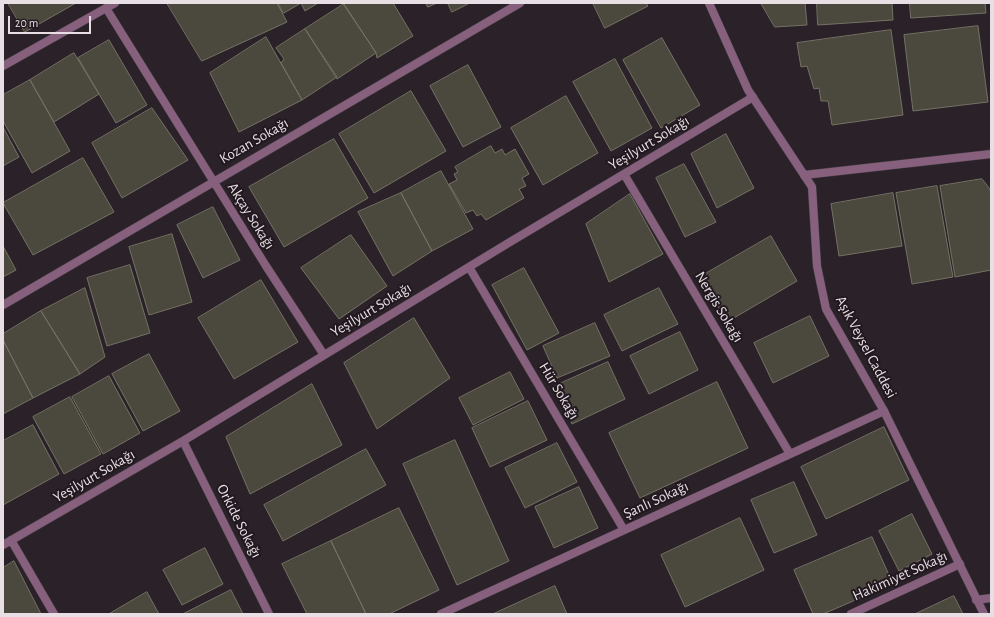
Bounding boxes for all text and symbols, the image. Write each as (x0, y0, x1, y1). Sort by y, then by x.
scale bar (10, 8, 93, 34)
text: 20 m (15, 17, 38, 29)
street label: Yeşilyurt Sokağı (605, 112, 693, 174)
street label: Kozan Sokağı (216, 114, 292, 168)
street label: Akçay Sokağı (223, 179, 279, 253)
street label: Nergis Sokağı (691, 268, 747, 346)
street label: Yeşilyurt Sokağı (327, 279, 415, 341)
street label: Aşık Veysel Caddesi (831, 293, 901, 401)
street label: Hür Sokağı (535, 359, 583, 423)
street label: Yeşilyurt Sokağı (50, 445, 138, 507)
street label: Şanlı Sokağı (621, 477, 691, 523)
street label: Orkide Sokağı (213, 481, 265, 561)
street label: Hakimiyet Sokağı (850, 547, 950, 605)

